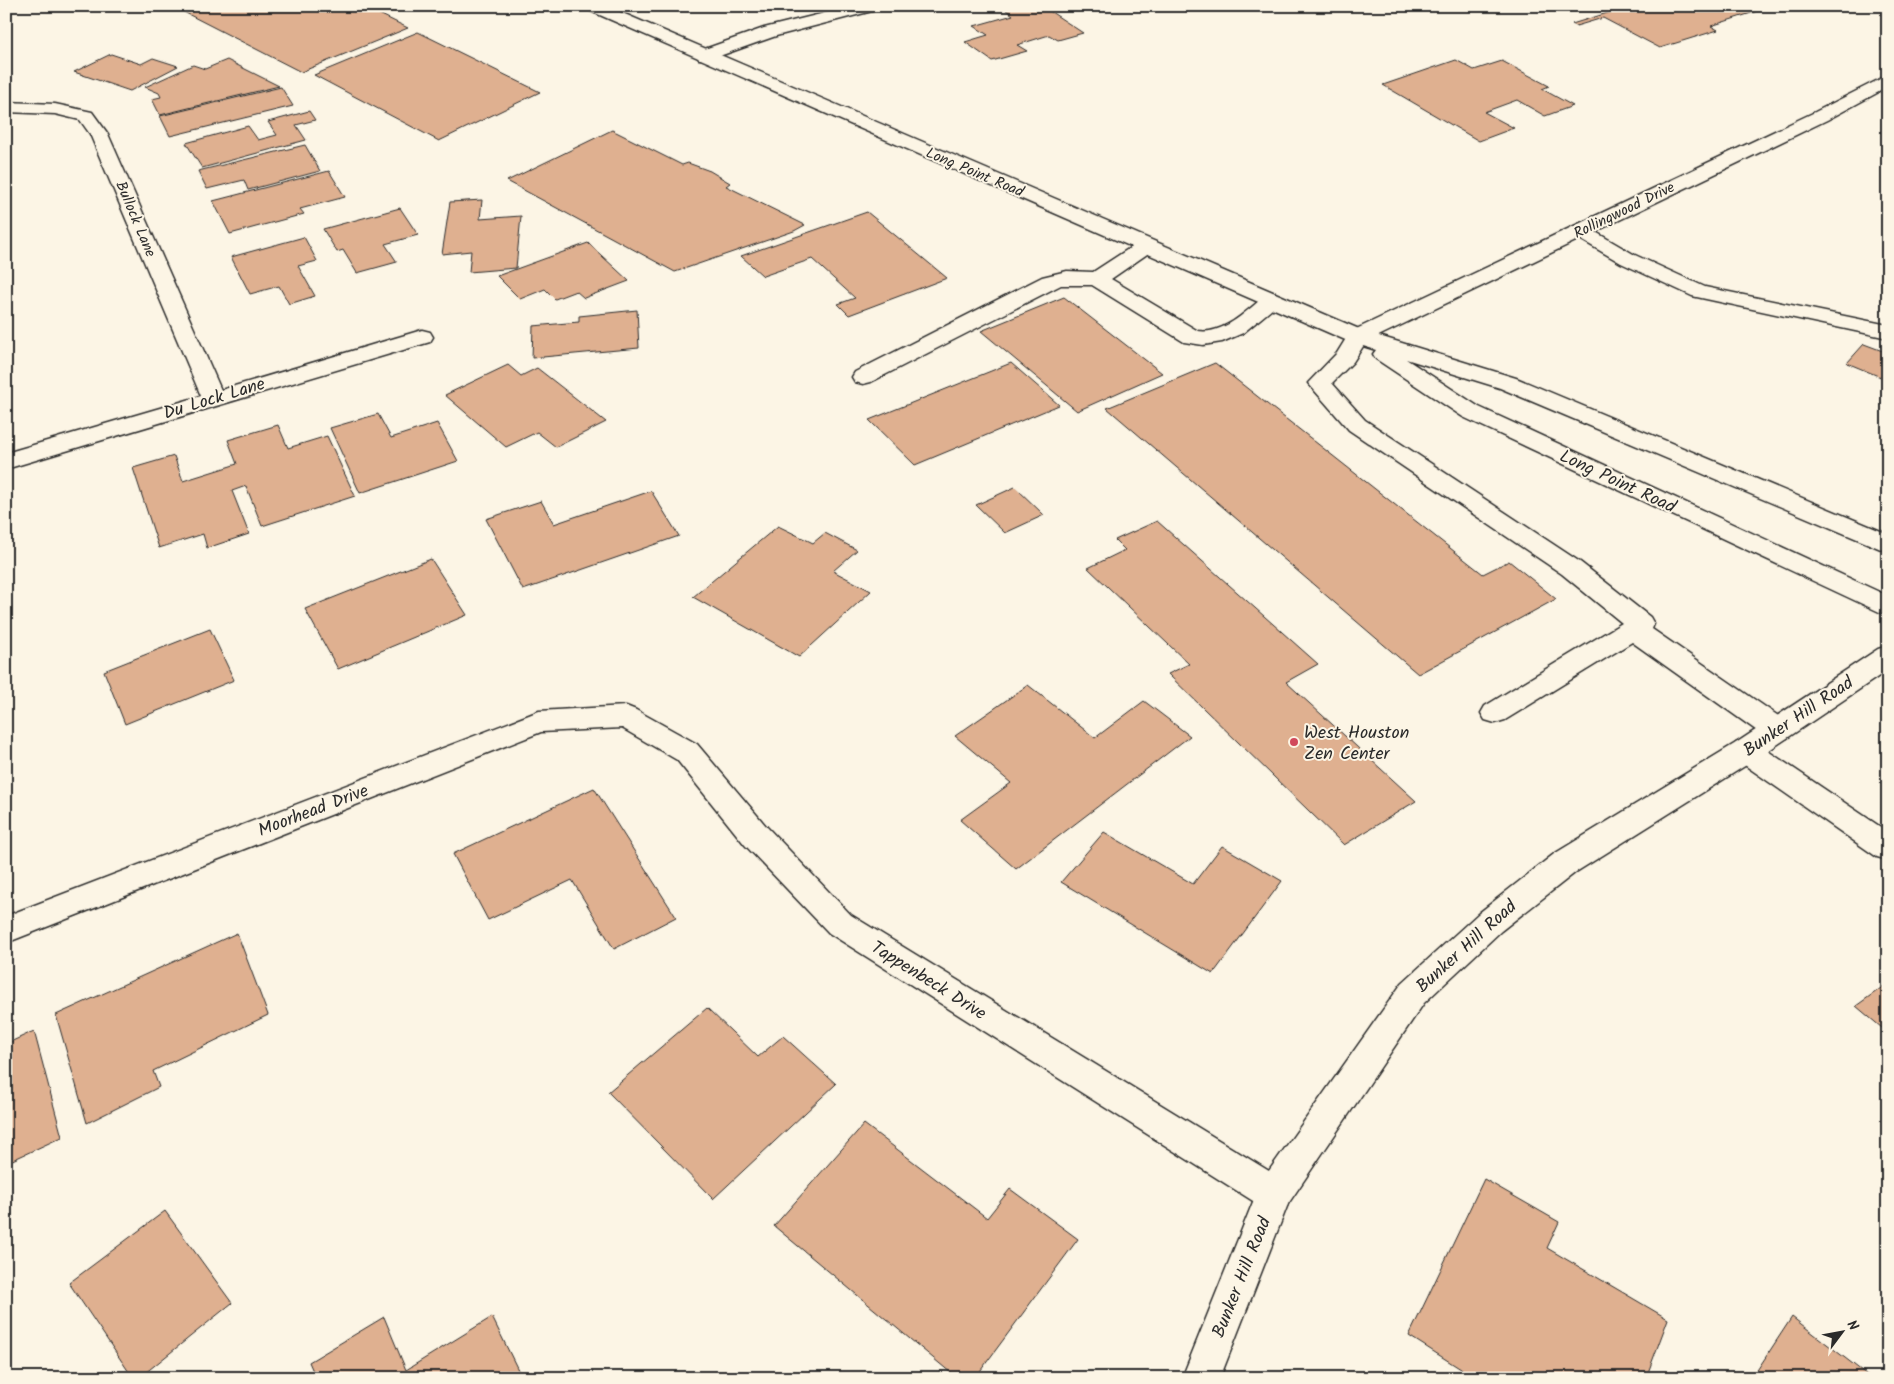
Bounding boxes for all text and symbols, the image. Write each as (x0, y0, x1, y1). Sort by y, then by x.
street label: Long Point Road (922, 141, 1028, 205)
street label: Rollingwood Drive (1570, 176, 1679, 246)
street label: Bullock Lane (108, 178, 162, 261)
street label: Du Lock Lane (160, 370, 269, 429)
street label: Long Point Road (1554, 443, 1681, 522)
street label: Bunker Hill Road (1738, 669, 1861, 765)
place label: West Houston Zen Center (1304, 719, 1409, 769)
marker: West Houston Zen Center (1288, 736, 1300, 748)
street label: Moorhead Drive (254, 777, 373, 846)
street label: Bunker Hill Road (1410, 893, 1525, 1001)
street label: Tappenbeck Drive (865, 934, 992, 1028)
street label: Bunker Hill Road (1205, 1212, 1280, 1342)
north arrow (1816, 1306, 1866, 1356)
text: N (1841, 1316, 1864, 1335)

